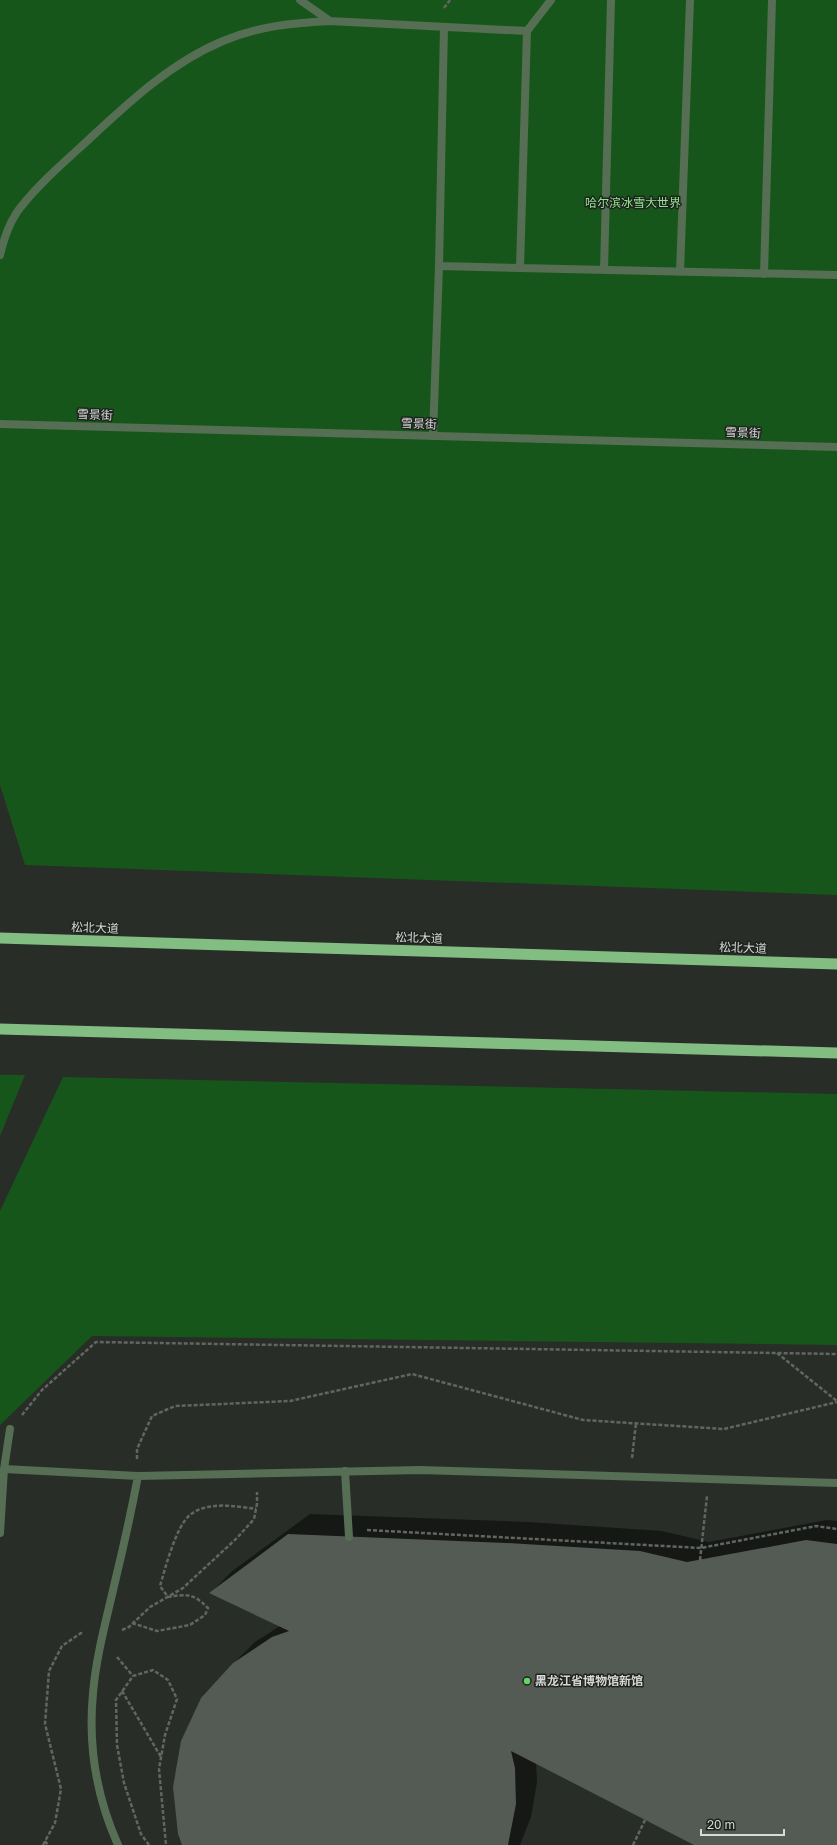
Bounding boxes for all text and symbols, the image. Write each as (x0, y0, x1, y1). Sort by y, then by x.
park label: 哈尔滨冰雪大世界 (585, 195, 681, 210)
street label: 雪景街 (77, 406, 113, 423)
street label: 雪景街 (401, 415, 437, 432)
street label: 雪景街 (725, 424, 761, 441)
street label: 松北大道 (71, 919, 119, 936)
street label: 松北大道 (395, 929, 443, 946)
street label: 松北大道 (719, 939, 767, 956)
place label: 黑龙江省博物馆新馆 (535, 1673, 643, 1688)
marker: 黑龙江省博物馆新馆 (522, 1676, 532, 1686)
scale bar (701, 1811, 784, 1837)
text: 20 m (707, 1817, 735, 1832)

